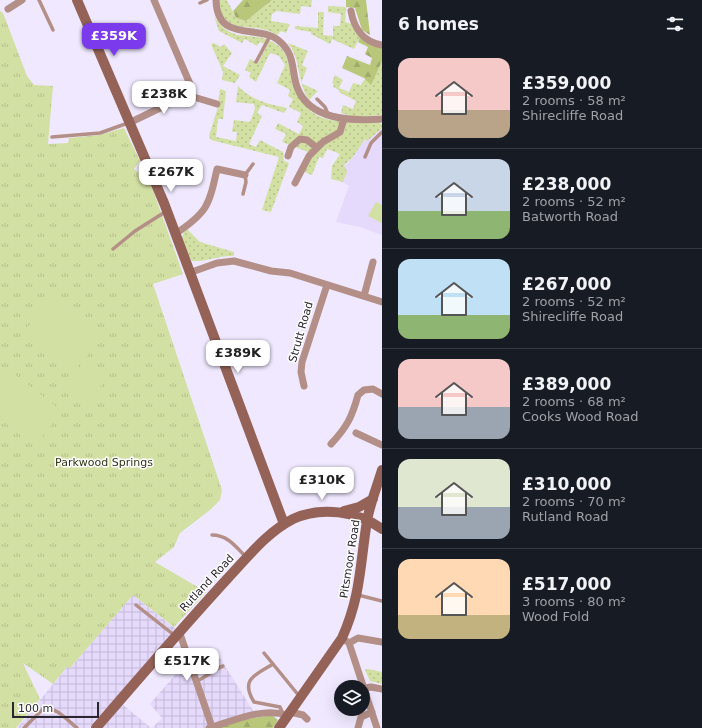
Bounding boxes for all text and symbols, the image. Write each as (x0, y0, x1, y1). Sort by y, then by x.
icon: filters (664, 13, 686, 35)
text: 6 homes (398, 14, 479, 34)
pin: £359K (86, 23, 142, 57)
text: £359K (91, 28, 137, 43)
text: £359,000 (522, 73, 611, 93)
icon: home (430, 74, 478, 122)
pin: £238K (136, 81, 192, 115)
text: £238K (141, 86, 187, 101)
text: 2 rooms · 58 m² (522, 93, 626, 108)
text: Shirecliffe Road (522, 108, 623, 123)
pin: £267K (143, 159, 199, 193)
text: £267K (148, 164, 194, 179)
text: £238,000 (522, 174, 611, 194)
icon: home (430, 175, 478, 223)
text: 2 rooms · 52 m² (522, 194, 626, 209)
text: Batworth Road (522, 209, 618, 224)
text: £267,000 (522, 274, 611, 294)
icon: home (430, 275, 478, 323)
text: 2 rooms · 52 m² (522, 294, 626, 309)
street label: Strutt Road (286, 300, 316, 364)
text: Shirecliffe Road (522, 309, 623, 324)
pin: £389K (210, 340, 266, 374)
text: £389K (215, 345, 261, 360)
text: £389,000 (522, 374, 611, 394)
icon: home (430, 375, 478, 423)
text: 2 rooms · 68 m² (522, 394, 626, 409)
text: Cooks Wood Road (522, 409, 638, 424)
park label: Parkwood Springs (55, 456, 153, 469)
pin: £310K (294, 467, 350, 501)
text: £310K (299, 472, 345, 487)
text: £310,000 (522, 474, 611, 494)
icon: home (430, 475, 478, 523)
text: 2 rooms · 70 m² (522, 494, 626, 509)
text: Rutland Road (522, 509, 609, 524)
street label: Pitsmoor Road (337, 519, 363, 599)
street label: Rutland Road (177, 552, 237, 614)
text: £517,000 (522, 574, 611, 594)
icon: home (430, 575, 478, 623)
text: 3 rooms · 80 m² (522, 594, 626, 609)
text: Wood Fold (522, 609, 589, 624)
pin: £517K (159, 648, 215, 682)
text: £517K (164, 653, 210, 668)
map controls (334, 680, 370, 716)
button: layers (334, 680, 370, 716)
scale bar (12, 700, 99, 719)
text: 100 m (18, 702, 53, 715)

